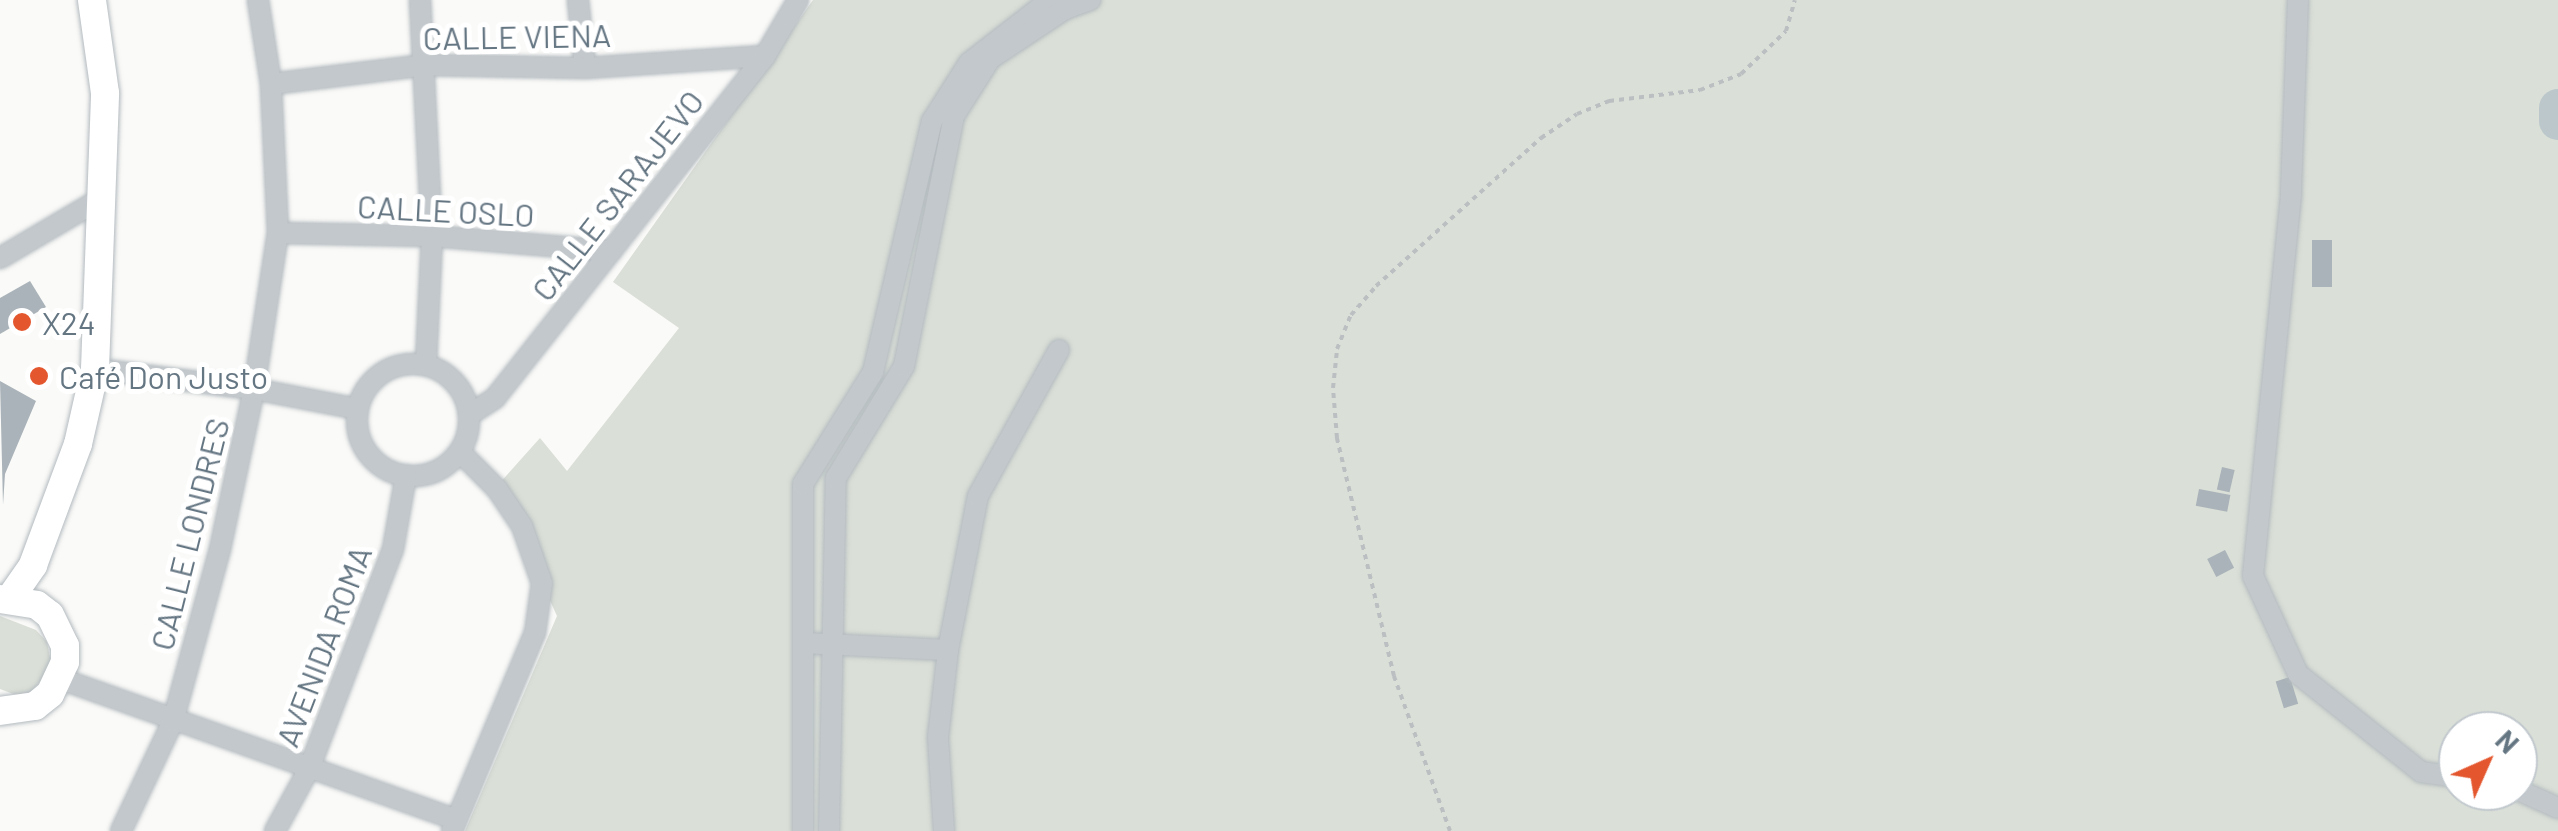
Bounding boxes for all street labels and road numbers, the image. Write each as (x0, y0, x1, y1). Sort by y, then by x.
street label: CALLE VIENA (422, 15, 612, 57)
street label: CALLE SARAJEVO (523, 82, 711, 308)
street label: CALLE OSLO (356, 186, 536, 234)
street label: CALLE LONDRES (142, 414, 236, 654)
street label: AVENIDA ROMA (267, 540, 379, 752)

